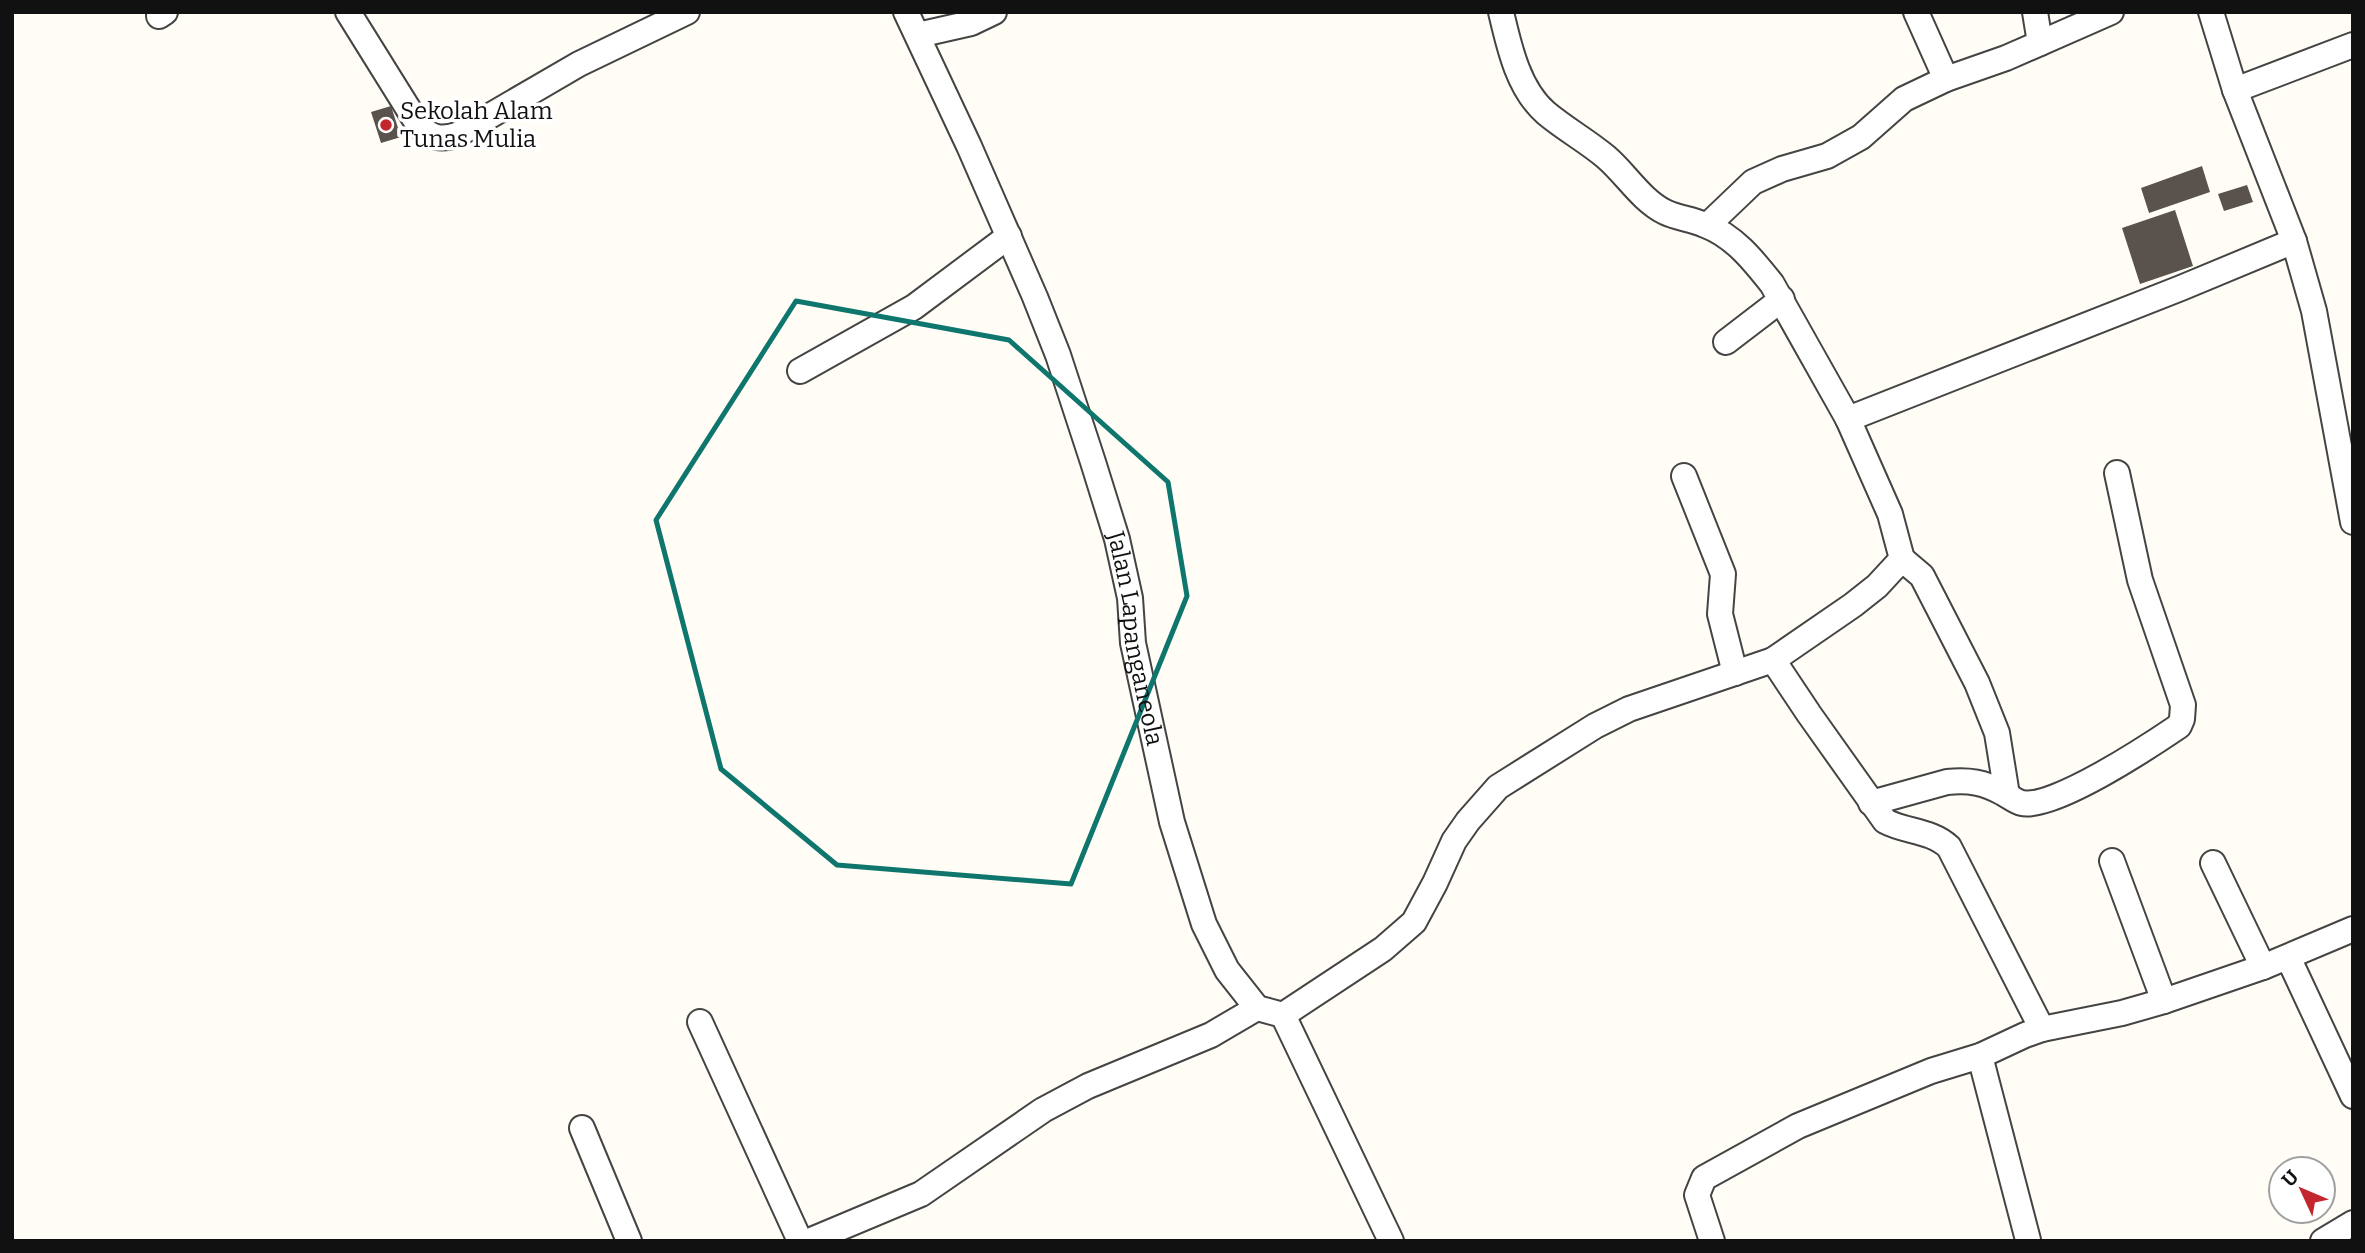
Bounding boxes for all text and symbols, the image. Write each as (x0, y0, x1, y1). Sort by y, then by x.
place label: Sekolah Alam Tunas Mulia (400, 97, 553, 153)
marker: Sekolah Alam Tunas Mulia (378, 117, 394, 133)
street label: Jalan Lapanganeola (1101, 527, 1169, 748)
north arrow (2267, 1155, 2337, 1225)
text: U (2277, 1165, 2303, 1192)

